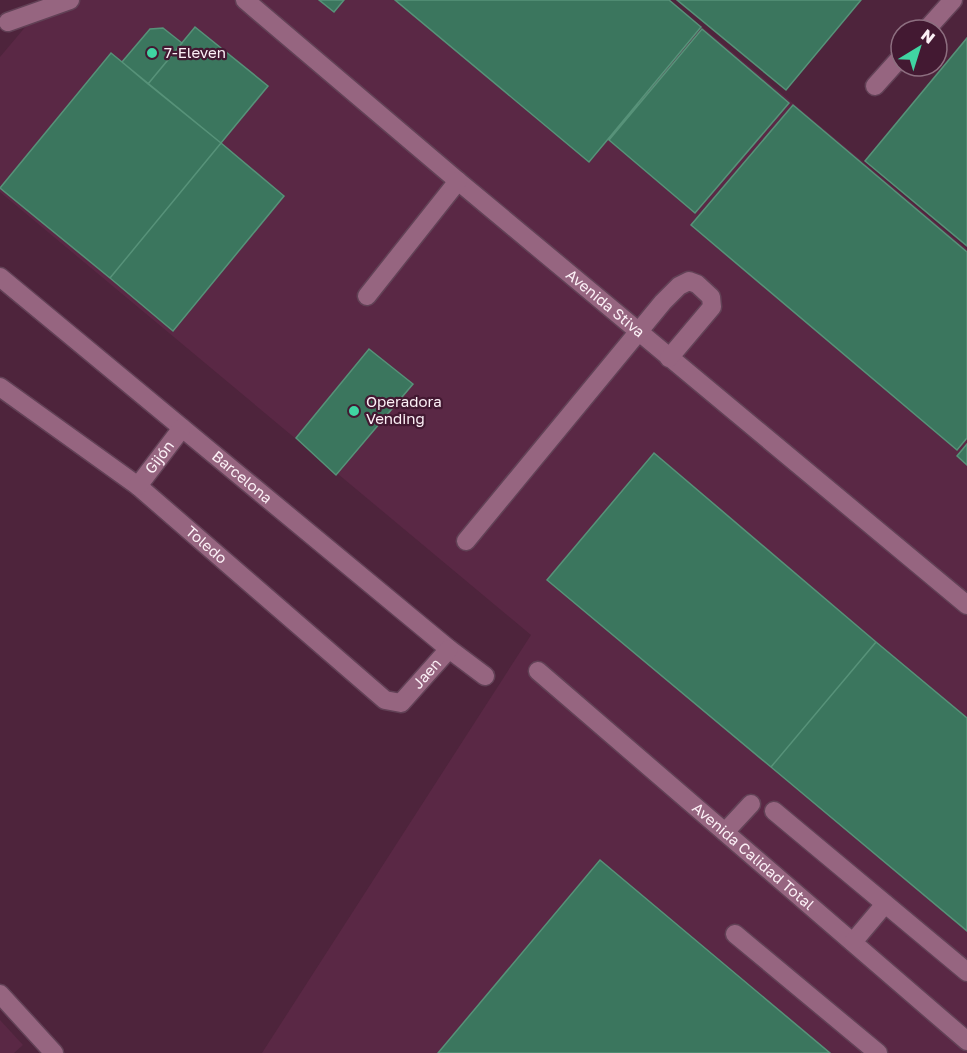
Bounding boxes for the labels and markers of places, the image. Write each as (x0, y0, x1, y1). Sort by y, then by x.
place label: 7-Eleven (164, 43, 226, 61)
marker: 7-Eleven (145, 46, 159, 60)
place label: Operadora Vending (366, 392, 442, 427)
marker: Operadora Vending (347, 404, 361, 418)

